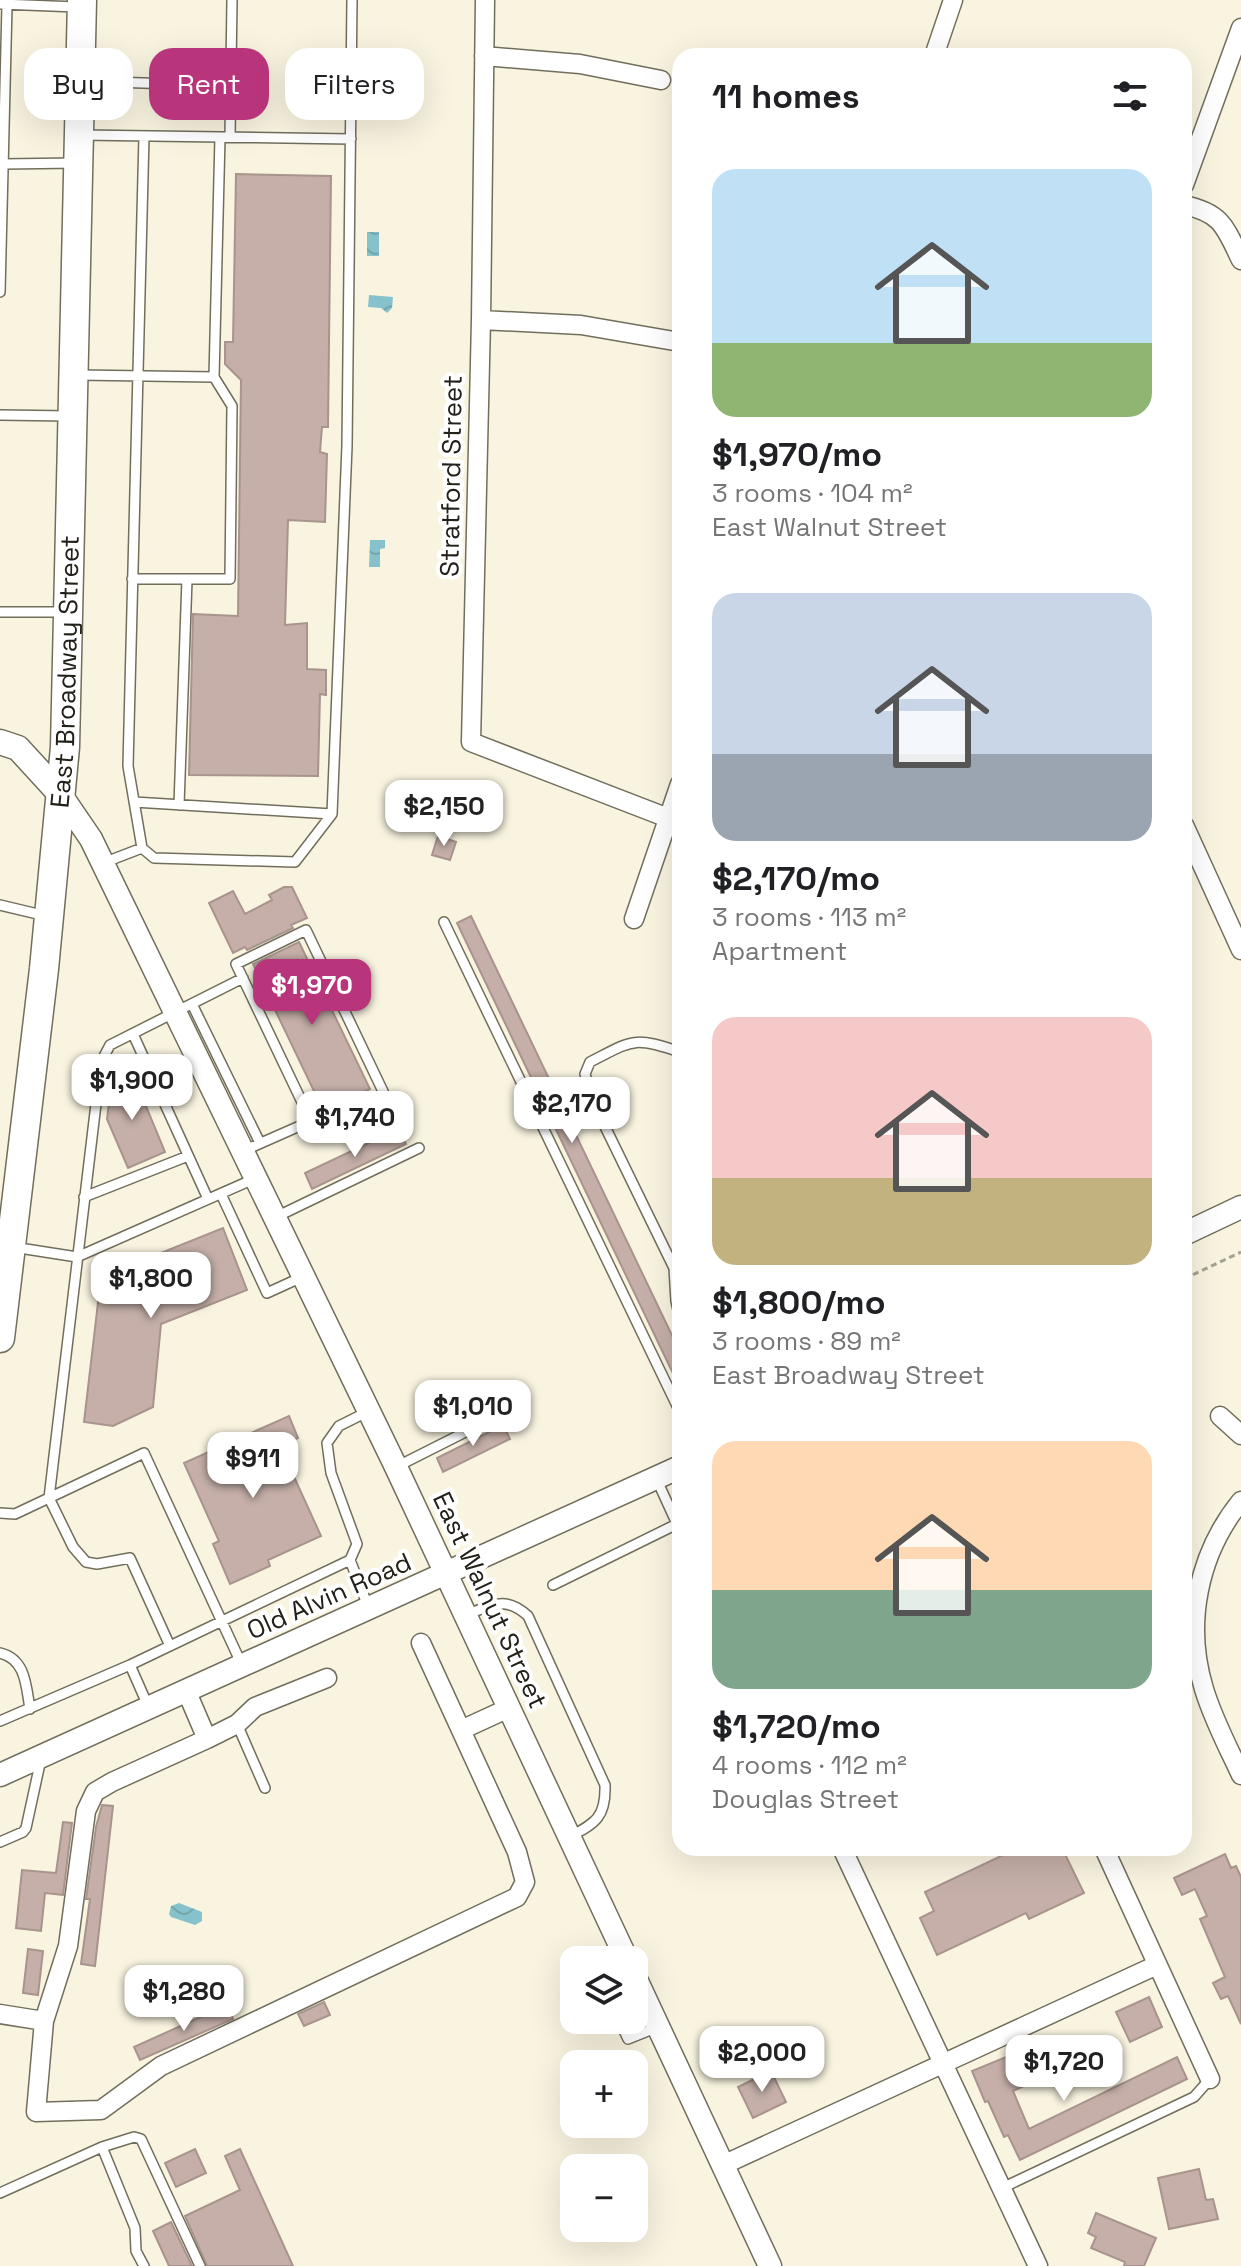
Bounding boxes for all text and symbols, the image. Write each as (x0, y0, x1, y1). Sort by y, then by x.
chip: Buy (24, 48, 133, 120)
chip: Rent (149, 48, 269, 120)
chip: Filters (285, 48, 424, 120)
icon: filters (1108, 74, 1152, 118)
text: 11 homes (712, 75, 860, 118)
icon: home (860, 221, 1004, 365)
street label: Stratford Street (432, 375, 470, 577)
text: $1,970/mo (712, 433, 882, 476)
text: 3 rooms · 104 m² (712, 476, 913, 510)
text: East Walnut Street (712, 510, 947, 544)
street label: East Broadway Street (42, 535, 87, 809)
icon: home (860, 645, 1004, 789)
pin: $2,150 (379, 780, 509, 848)
text: $2,150 (403, 789, 485, 823)
text: $2,170/mo (712, 857, 880, 900)
text: 3 rooms · 113 m² (712, 900, 906, 934)
text: Apartment (712, 934, 847, 968)
pin: $1,970 (247, 959, 377, 1027)
text: $1,970 (271, 968, 353, 1002)
pin: $1,900 (67, 1054, 197, 1122)
text: $1,900 (90, 1063, 174, 1097)
icon: home (860, 1069, 1004, 1213)
pin: $2,170 (507, 1077, 637, 1145)
text: $2,170 (532, 1086, 612, 1120)
pin: $1,740 (290, 1091, 420, 1159)
text: $1,740 (315, 1100, 395, 1134)
pin: $1,800 (86, 1252, 216, 1320)
text: $1,800 (109, 1261, 193, 1295)
text: $1,800/mo (712, 1281, 885, 1324)
text: 3 rooms · 89 m² (712, 1324, 901, 1358)
text: East Broadway Street (712, 1358, 985, 1392)
pin: $1,010 (408, 1380, 538, 1448)
text: $1,010 (433, 1389, 513, 1423)
pin: $911 (206, 1432, 300, 1500)
text: $911 (225, 1441, 281, 1475)
street label: East Walnut Street (425, 1486, 555, 1714)
icon: home (860, 1493, 1004, 1637)
street label: Old Alvin Road (242, 1545, 416, 1647)
text: $1,720/mo (712, 1705, 881, 1748)
text: 4 rooms · 112 m² (712, 1748, 907, 1782)
text: Douglas Street (712, 1782, 899, 1816)
map controls (560, 1946, 648, 2242)
button: layers (560, 1946, 648, 2034)
pin: $1,280 (119, 1965, 249, 2033)
text: $1,280 (142, 1974, 226, 2008)
pin: $2,000 (697, 2026, 827, 2094)
text: $2,000 (717, 2035, 807, 2069)
pin: $1,720 (999, 2035, 1129, 2103)
text: $1,720 (1024, 2044, 1104, 2078)
button: + (560, 2050, 648, 2138)
button: − (560, 2154, 648, 2242)

